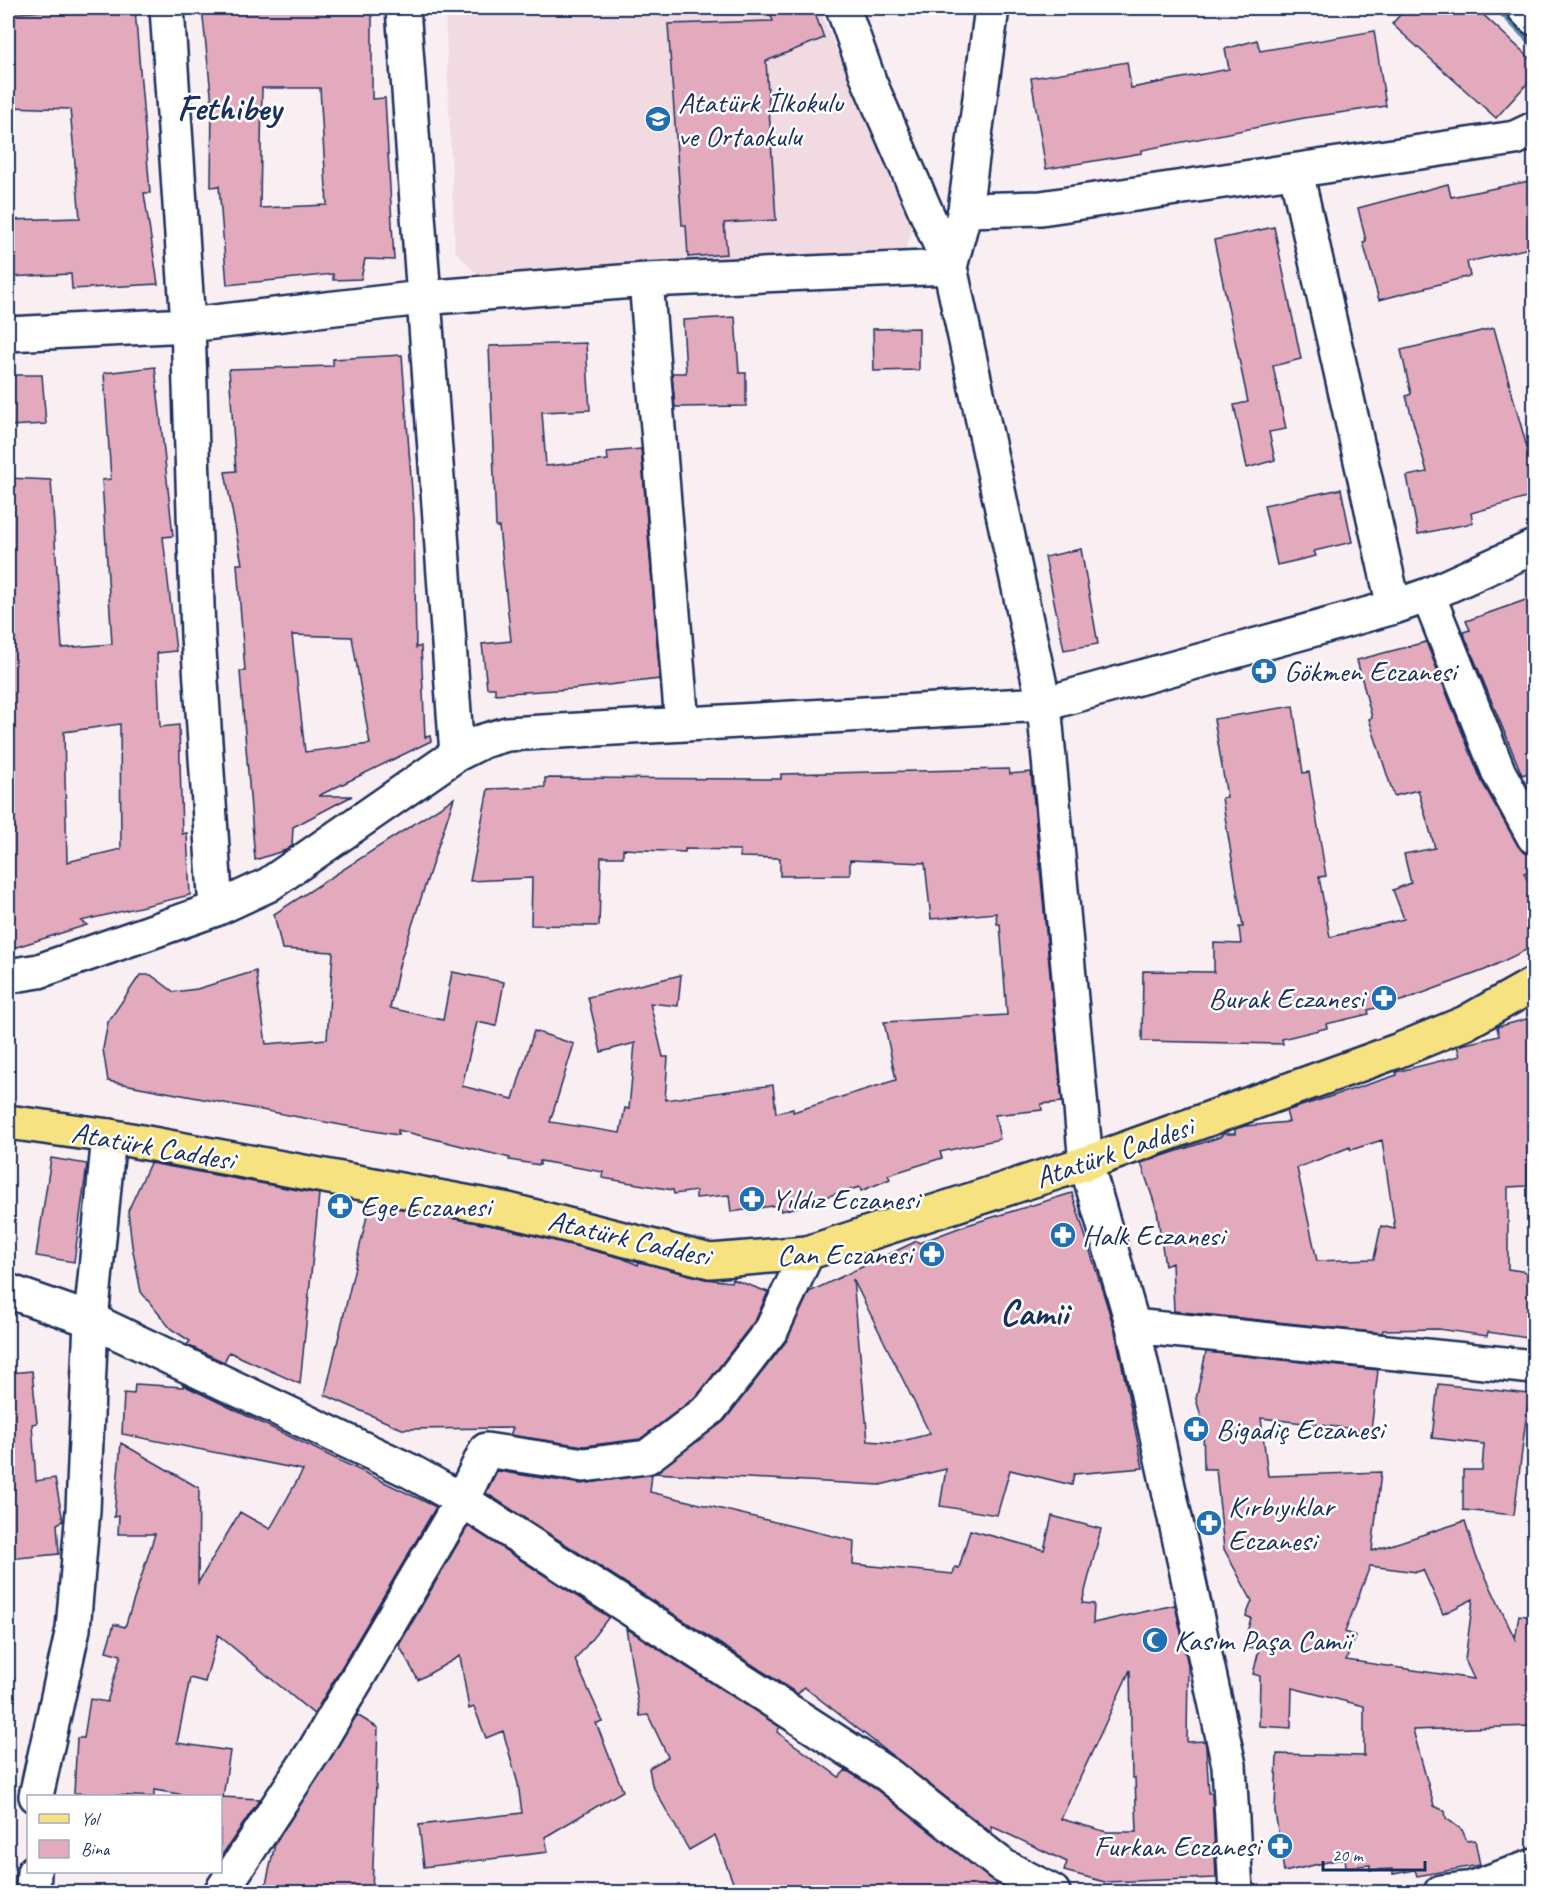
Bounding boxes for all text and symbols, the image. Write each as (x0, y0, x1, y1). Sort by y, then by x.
place label: Atatürk İlkokulu ve Ortaokulu (678, 83, 845, 155)
district label: Fethibey (177, 85, 285, 131)
school or university icon: Atatürk İlkokulu ve Ortaokulu (643, 104, 673, 134)
place label: Gökmen Eczanesi (1284, 652, 1459, 690)
pharmacy icon: Gökmen Eczanesi (1249, 656, 1279, 686)
place label: Burak Eczanesi (1208, 979, 1367, 1017)
pharmacy icon: Burak Eczanesi (1369, 983, 1399, 1013)
street label: Atatürk Caddesi (1030, 1106, 1201, 1197)
street label: Atatürk Caddesi (69, 1113, 241, 1180)
place label: Yıldız Eczanesi (771, 1180, 922, 1218)
pharmacy icon: Yıldız Eczanesi (737, 1184, 767, 1214)
place label: Ege Eczanesi (360, 1187, 494, 1225)
pharmacy icon: Ege Eczanesi (325, 1191, 355, 1221)
street label: Atatürk Caddesi (545, 1201, 717, 1276)
place label: Halk Eczanesi (1082, 1216, 1227, 1254)
pharmacy icon: Halk Eczanesi (1048, 1220, 1078, 1250)
place label: Can Eczanesi (777, 1235, 915, 1273)
pharmacy icon: Can Eczanesi (917, 1239, 947, 1269)
district label: Camii (1000, 1290, 1073, 1336)
place label: Bigadiç Eczanesi (1216, 1410, 1387, 1448)
pharmacy icon: Bigadiç Eczanesi (1181, 1414, 1211, 1444)
place label: Kırbıyıklar Eczanesi (1228, 1487, 1336, 1559)
pharmacy icon: Kırbıyıklar Eczanesi (1194, 1508, 1224, 1538)
place label: Kasım Paşa Camii (1174, 1621, 1355, 1659)
mosque icon: Kasım Paşa Camii (1140, 1625, 1170, 1655)
legend (27, 1795, 222, 1873)
text: Yol (81, 1808, 101, 1830)
place label: Furkan Eczanesi (1094, 1827, 1263, 1865)
pharmacy icon: Furkan Eczanesi (1265, 1831, 1295, 1861)
scale bar (1323, 1834, 1425, 1872)
text: Bina (81, 1838, 111, 1860)
text: 20 m (1332, 1844, 1365, 1866)

